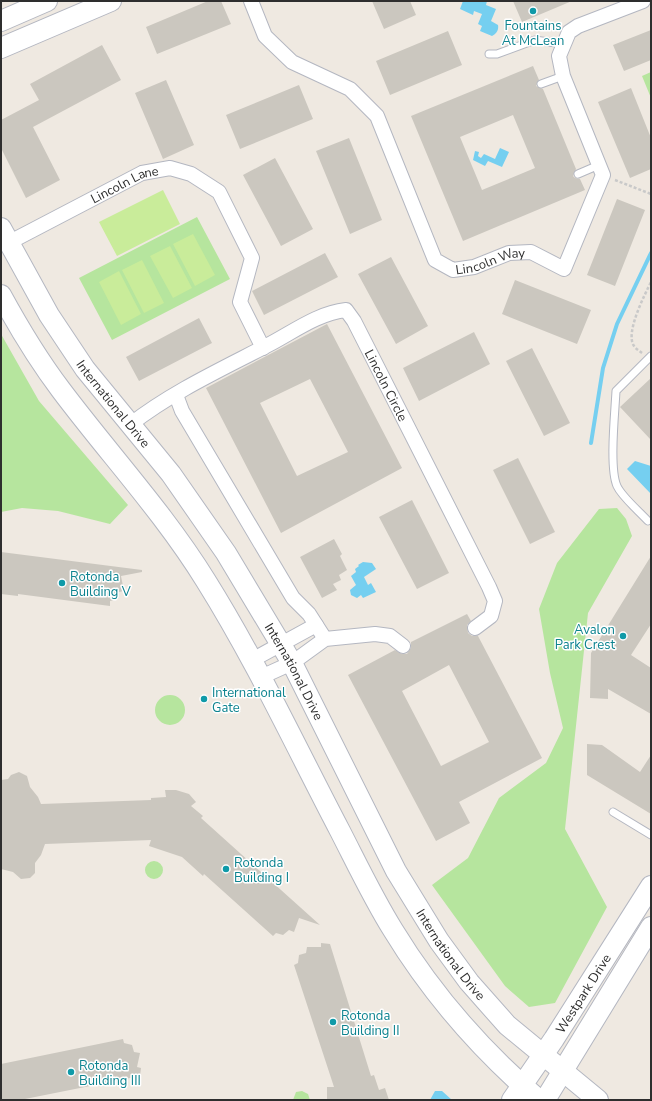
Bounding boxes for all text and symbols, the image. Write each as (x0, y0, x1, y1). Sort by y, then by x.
marker: Fountains At McLean (528, 6, 538, 16)
place label: Fountains At McLean (502, 17, 564, 50)
street label: Lincoln Lane (88, 162, 160, 208)
street label: Lincoln Way (455, 244, 526, 280)
street label: Lincoln Circle (360, 347, 411, 425)
street label: International Drive (71, 357, 154, 452)
place label: Rotonda Building V (70, 568, 131, 601)
marker: Rotonda Building V (57, 578, 67, 588)
street label: International Drive (260, 620, 327, 724)
place label: Avalon Park Crest (555, 621, 615, 654)
marker: Avalon Park Crest (618, 631, 628, 641)
place label: International Gate (212, 684, 286, 717)
marker: International Gate (199, 694, 209, 704)
place label: Rotonda Building I (234, 854, 289, 887)
marker: Rotonda Building I (221, 864, 231, 874)
street label: International Drive (411, 906, 489, 1004)
street label: Westpark Drive (552, 951, 616, 1037)
place label: Rotonda Building II (341, 1007, 399, 1040)
marker: Rotonda Building II (328, 1017, 338, 1027)
place label: Rotonda Building III (79, 1057, 141, 1090)
marker: Rotonda Building III (66, 1067, 76, 1077)

